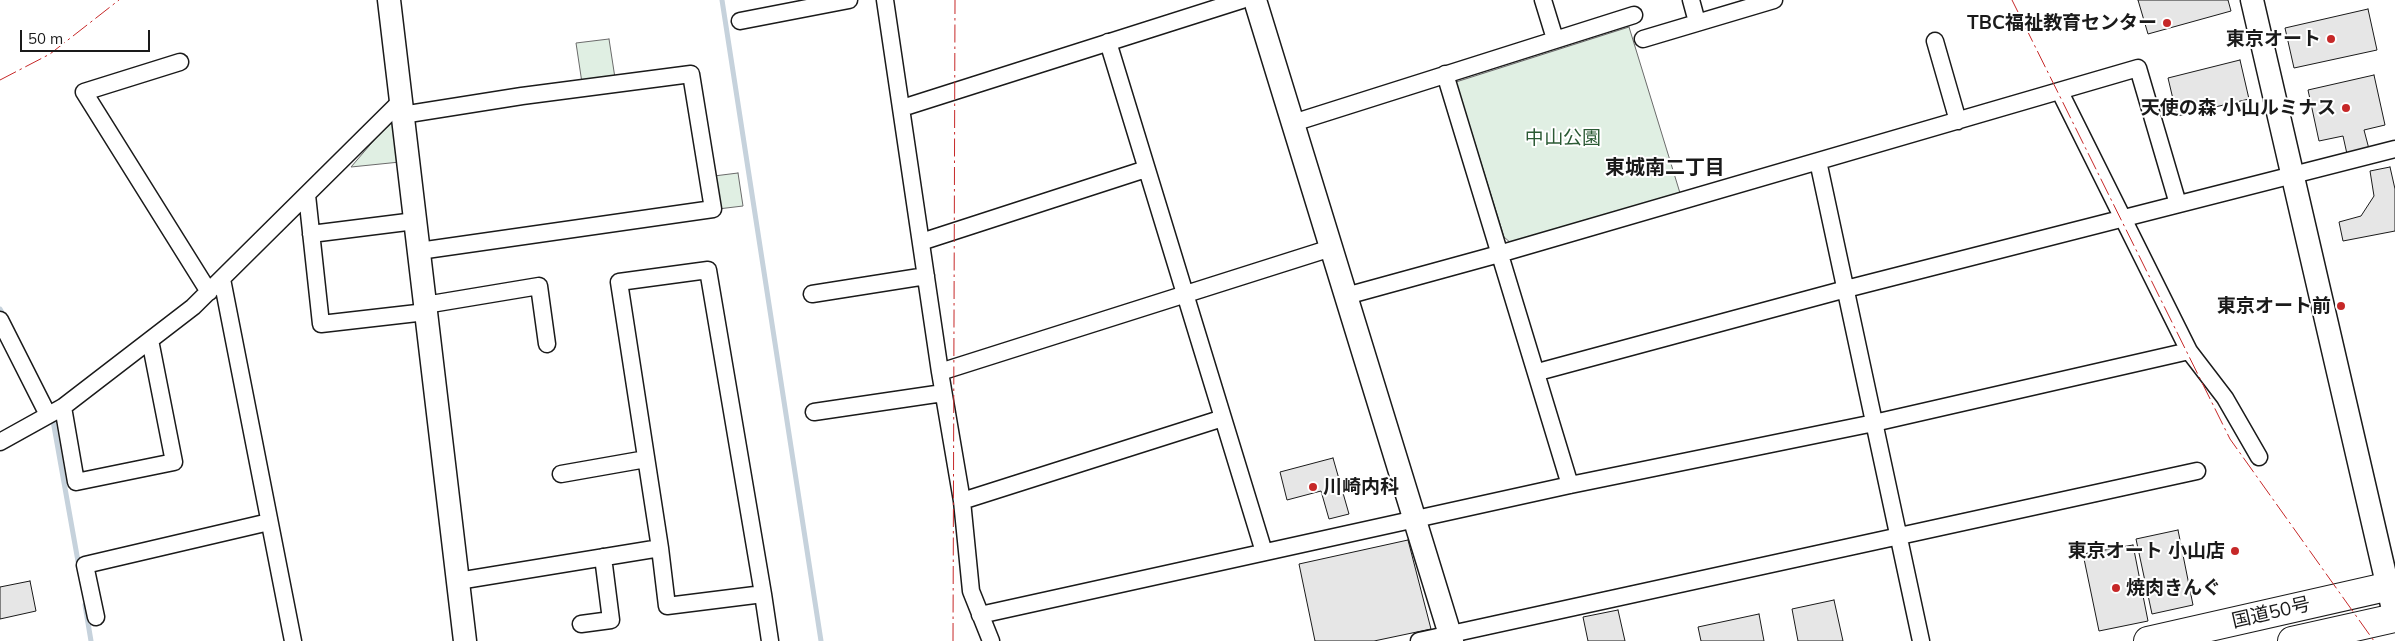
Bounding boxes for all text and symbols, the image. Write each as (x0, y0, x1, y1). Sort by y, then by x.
place label: TBC福祉教育センター (1967, 12, 2157, 34)
marker: TBC福祉教育センター (2161, 17, 2173, 29)
scale bar (22, 20, 152, 52)
place label: 東京オート (2226, 28, 2321, 50)
text: 50 m (28, 29, 63, 48)
marker: 東京オート (2325, 33, 2337, 45)
place label: 天使の森 小山ルミナス (2141, 97, 2336, 119)
marker: 天使の森 小山ルミナス (2340, 102, 2352, 114)
park label: 中山公園 (1525, 127, 1601, 149)
district label: 東城南二丁目 (1605, 156, 1725, 180)
place label: 東京オート前 (2217, 295, 2331, 317)
marker: 東京オート前 (2335, 300, 2347, 312)
place label: 川崎内科 (1323, 476, 1399, 498)
marker: 川崎内科 (1307, 481, 1319, 493)
place label: 東京オート 小山店 (2068, 540, 2225, 562)
marker: 東京オート 小山店 (2229, 545, 2241, 557)
place label: 焼肉きんぐ (2126, 577, 2221, 599)
marker: 焼肉きんぐ (2110, 582, 2122, 594)
street label: 国道50号 (2230, 593, 2312, 633)

